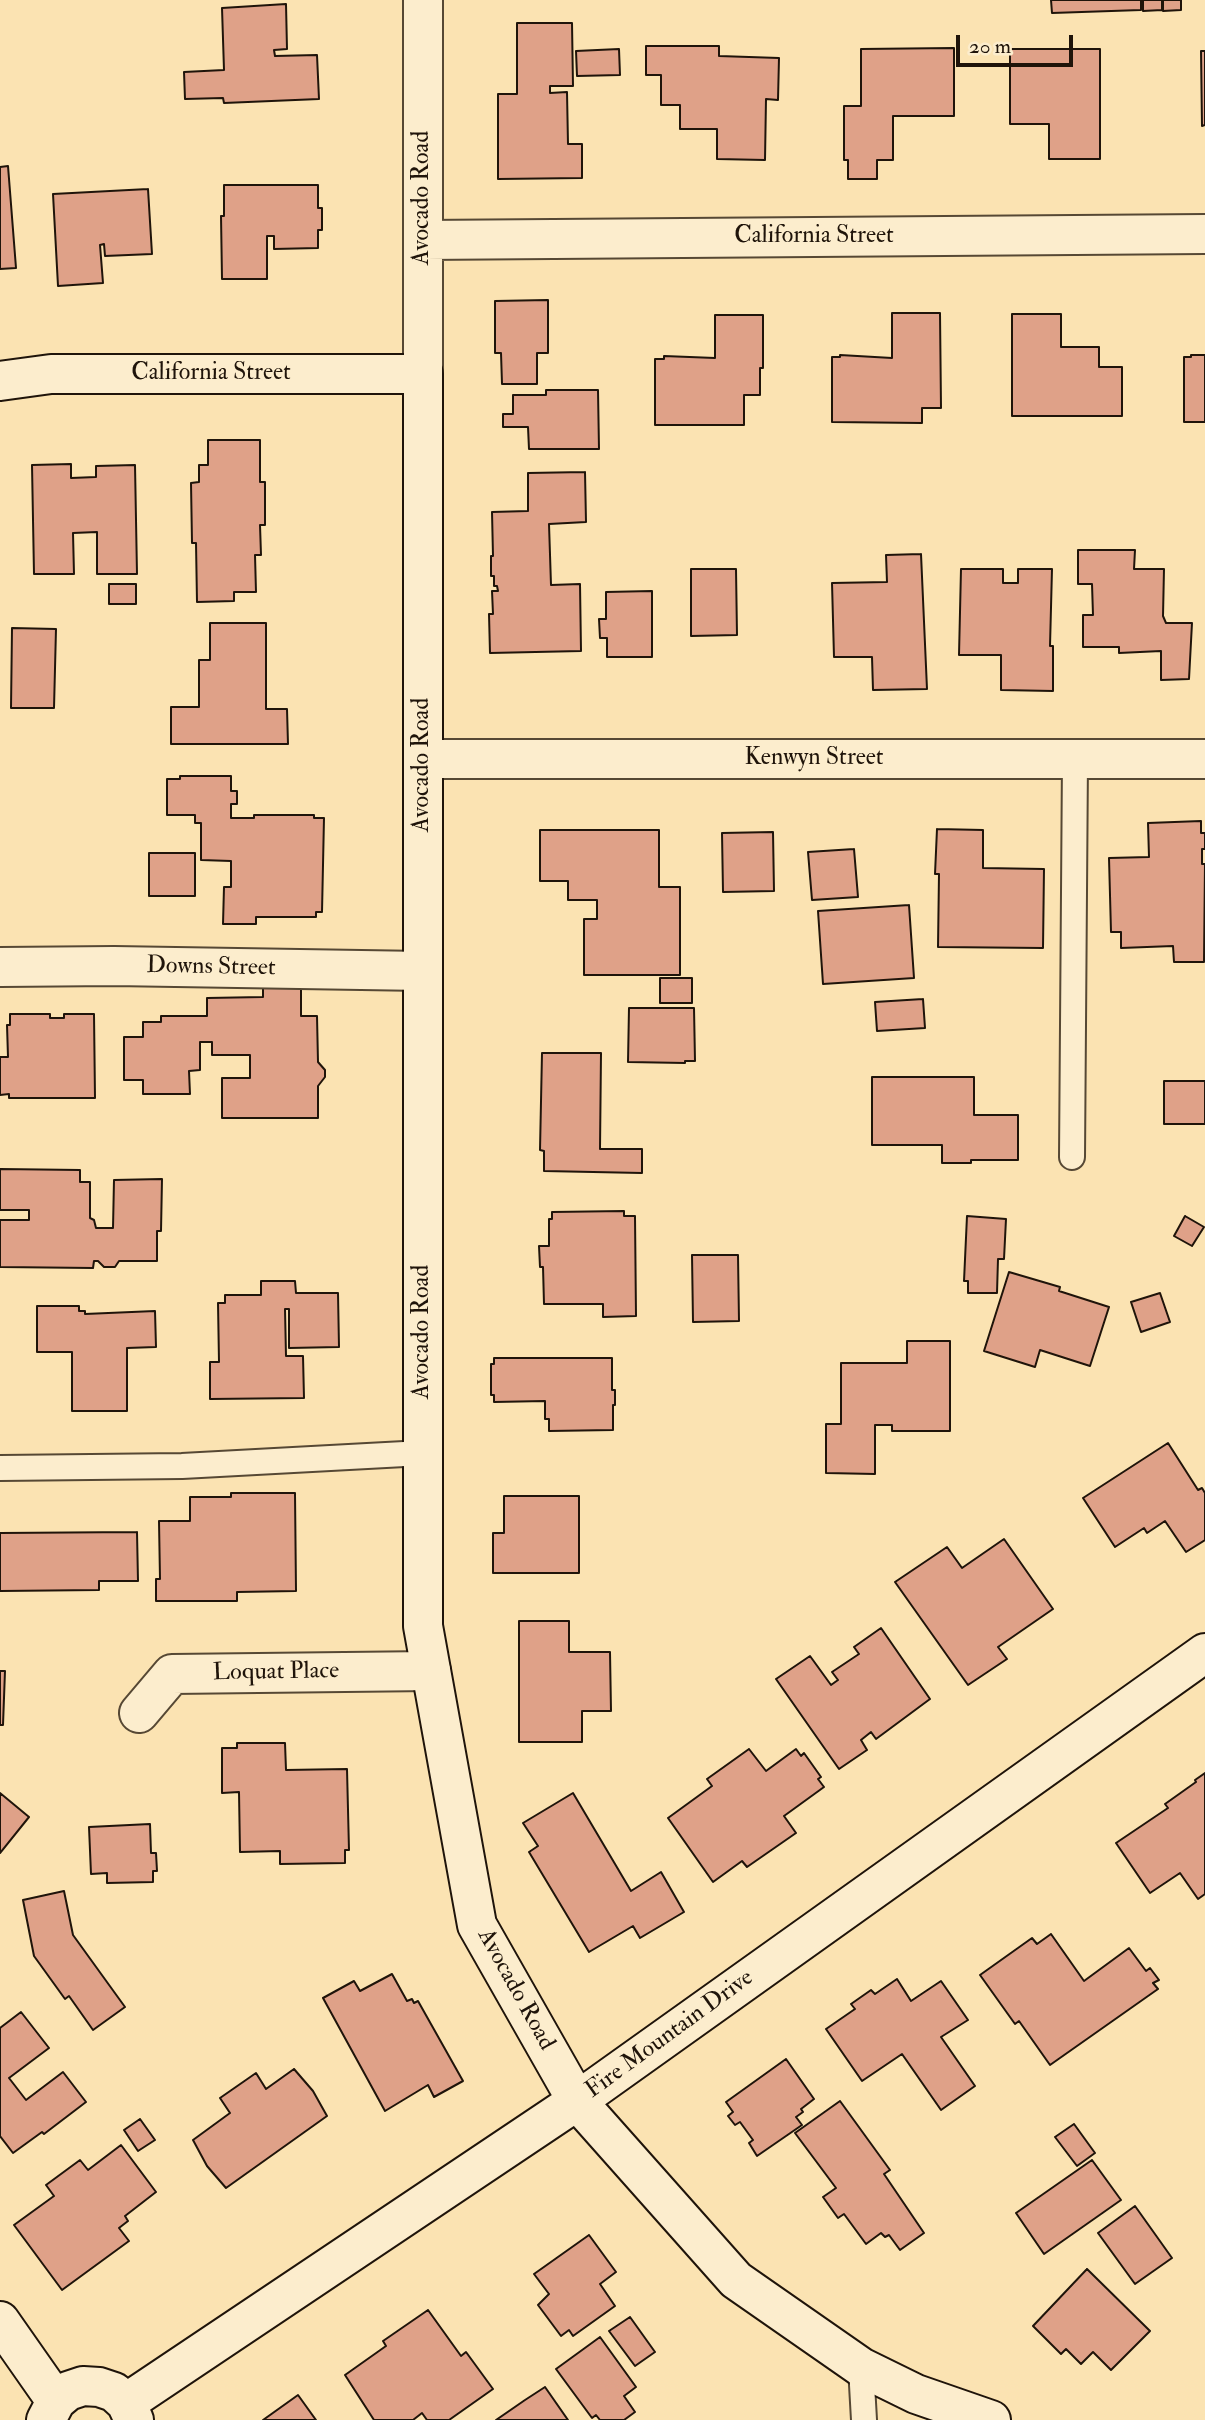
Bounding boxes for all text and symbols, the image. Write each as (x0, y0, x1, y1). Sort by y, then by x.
scale bar (960, 21, 1077, 65)
text: 20 m (969, 33, 1011, 60)
street label: Avocado Road (409, 131, 437, 265)
street label: California Street (734, 223, 894, 251)
street label: California Street (131, 360, 291, 388)
street label: Avocado Road (409, 698, 437, 832)
street label: Kenwyn Street (744, 745, 884, 773)
street label: Downs Street (146, 952, 276, 984)
street label: Avocado Road (409, 1265, 437, 1399)
street label: Loquat Place (213, 1657, 339, 1689)
street label: Avocado Road (470, 1924, 560, 2056)
street label: Fire Mountain Drive (580, 1964, 760, 2106)

